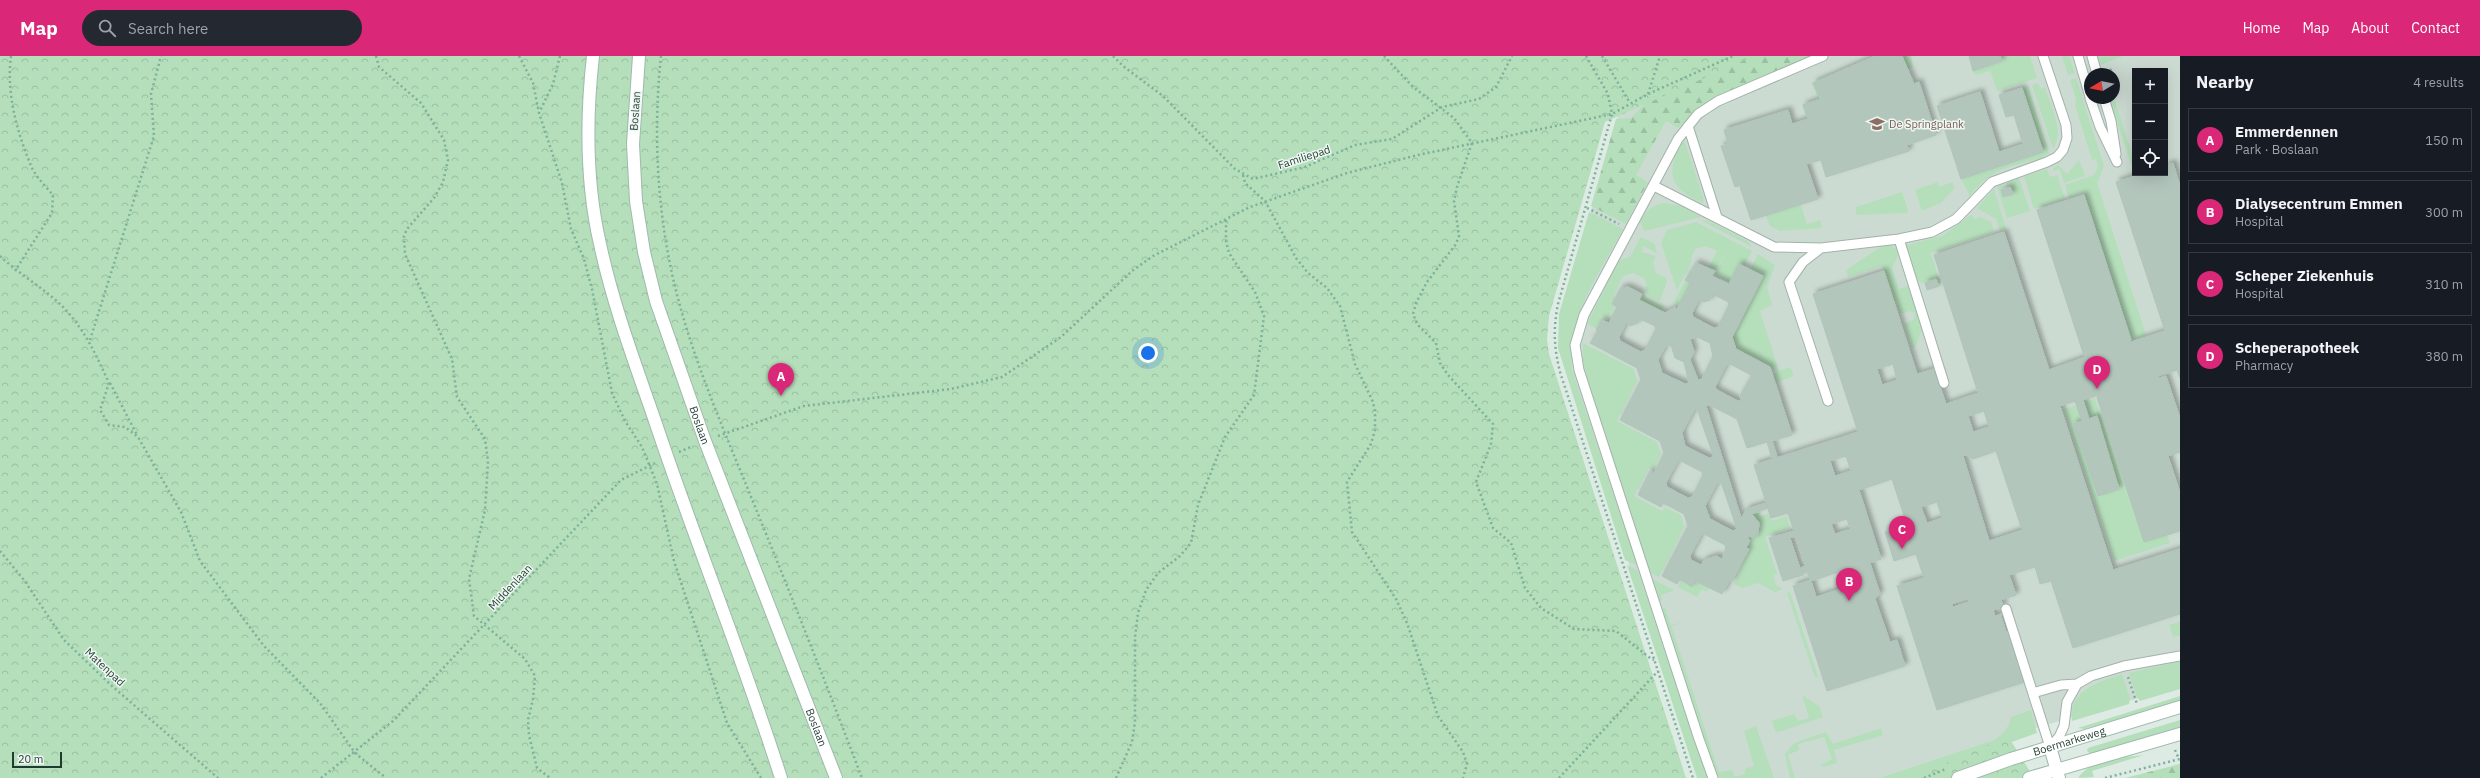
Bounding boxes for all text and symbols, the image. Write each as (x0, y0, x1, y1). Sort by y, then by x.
search box (82, 10, 362, 46)
text: Map (20, 16, 58, 40)
icon: search (96, 17, 118, 39)
text: Search here (128, 19, 208, 38)
text: Home (2243, 19, 2280, 37)
text: Map (2302, 19, 2329, 37)
text: About (2351, 19, 2389, 37)
text: Contact (2411, 19, 2460, 37)
north arrow (2084, 68, 2120, 104)
map controls (2132, 68, 2168, 176)
button: + (2132, 68, 2168, 104)
text: Nearby (2196, 71, 2254, 93)
text: 4 results (2413, 74, 2464, 91)
street label: Boslaan (627, 91, 643, 131)
button: − (2132, 104, 2168, 140)
school or university icon: De Springplank (1868, 115, 1886, 133)
place label: De Springplank (1889, 117, 1964, 131)
text: Emmerdennen (2235, 122, 2338, 141)
text: A (2206, 132, 2214, 149)
text: 150 m (2425, 132, 2463, 149)
button: locate (2132, 140, 2168, 176)
text: Park · Boslaan (2235, 141, 2319, 158)
street label: Familiepad (1276, 142, 1332, 172)
text: Dialysecentrum Emmen (2235, 194, 2403, 213)
text: B (2206, 204, 2214, 221)
text: 300 m (2425, 204, 2463, 221)
text: Hospital (2235, 213, 2284, 230)
text: Scheper Ziekenhuis (2235, 266, 2374, 285)
text: C (2206, 276, 2214, 293)
text: 310 m (2425, 276, 2463, 293)
text: Hospital (2235, 285, 2284, 302)
text: Scheperapotheek (2235, 338, 2359, 357)
your location (1138, 343, 1158, 363)
text: D (2205, 348, 2215, 365)
text: 380 m (2425, 348, 2463, 365)
pin: D (2084, 356, 2110, 389)
text: Pharmacy (2235, 357, 2293, 374)
pin: A (768, 363, 794, 396)
street label: Boslaan (686, 404, 713, 446)
pin: C (1889, 516, 1915, 549)
street label: Middenlaan (485, 561, 535, 613)
pin: B (1836, 568, 1862, 601)
street label: Matenpad (82, 645, 128, 689)
street label: Boslaan (803, 706, 830, 748)
street label: Boermarkeweg (2031, 723, 2107, 759)
scale bar (12, 750, 62, 769)
text: 20 m (18, 752, 43, 766)

